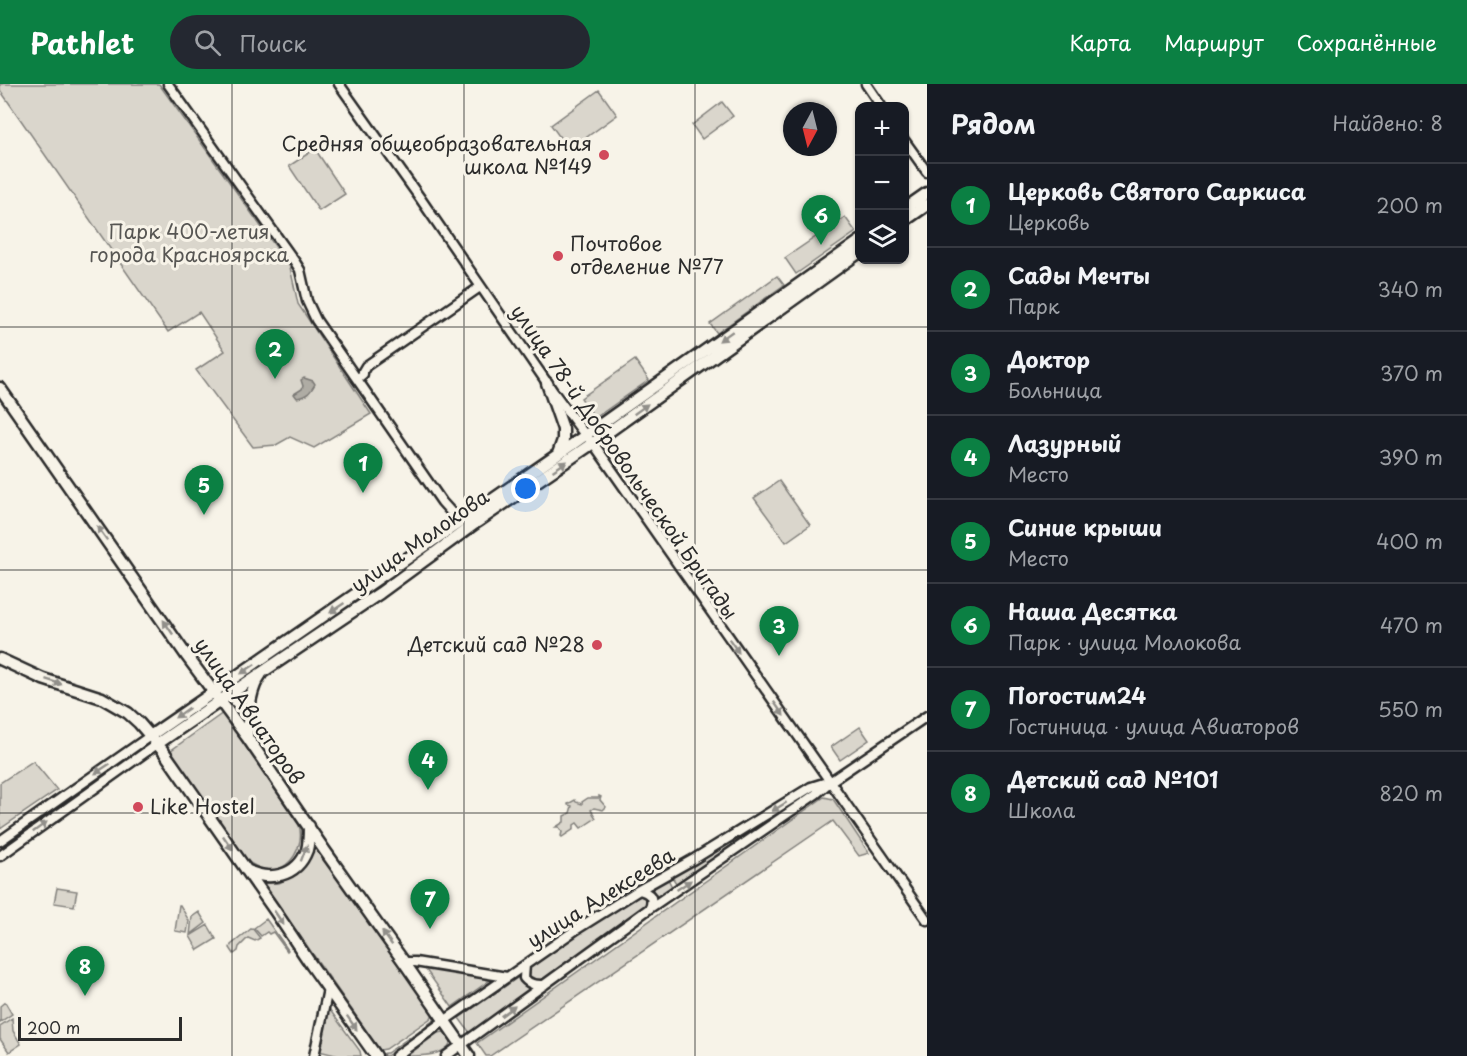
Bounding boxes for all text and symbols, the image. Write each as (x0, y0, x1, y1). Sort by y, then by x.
search box (170, 15, 590, 69)
text: Pathlet (30, 21, 134, 64)
icon: search (191, 26, 224, 59)
text: Поиск (239, 26, 306, 59)
text: Карта (1070, 26, 1131, 58)
text: Маршрут (1164, 26, 1264, 58)
text: Сохранённые (1297, 26, 1437, 58)
north arrow (783, 102, 837, 156)
map controls (855, 102, 909, 264)
button: + (855, 102, 909, 156)
text: Рядом (951, 104, 1036, 143)
text: Найдено: 8 (1333, 108, 1443, 138)
place label: Средняя общеобразовательная школа №149 (282, 128, 592, 181)
marker: Средняя общеобразовательная школа №149 (597, 148, 611, 162)
button: − (855, 156, 909, 210)
text: Церковь Святого Саркиса (1008, 174, 1306, 207)
text: 1 (966, 190, 975, 220)
text: 200 m (1376, 190, 1443, 220)
pin: 6 (802, 196, 840, 245)
text: Церковь (1008, 207, 1090, 237)
button: layers (855, 210, 909, 264)
park label: Парк 400-летия города Красноярска (89, 216, 290, 269)
place label: Почтовое отделение №77 (570, 228, 724, 281)
marker: Почтовое отделение №77 (551, 249, 565, 263)
text: Сады Мечты (1008, 258, 1150, 291)
text: 2 (963, 274, 978, 304)
text: 340 m (1378, 274, 1443, 304)
text: Парк (1008, 291, 1060, 321)
street label: улица 78-й Добровольческой Бригады (504, 298, 746, 625)
pin: 2 (256, 330, 294, 379)
one-way arrow (719, 330, 735, 342)
text: Доктор (1008, 342, 1090, 375)
text: 3 (964, 358, 977, 388)
text: 370 m (1380, 358, 1443, 388)
text: Больница (1008, 375, 1102, 405)
one-way arrow (633, 403, 648, 415)
text: Лазурный (1008, 426, 1122, 459)
text: 4 (964, 442, 977, 472)
text: 390 m (1379, 442, 1443, 472)
pin: 1 (344, 444, 382, 493)
text: Место (1008, 459, 1069, 489)
one-way arrow (552, 461, 568, 472)
pin: 5 (184, 466, 224, 515)
your location (511, 474, 540, 503)
street label: улица Молокова (344, 481, 495, 599)
text: Синие крыши (1008, 510, 1162, 543)
one-way arrow (96, 526, 108, 542)
text: 5 (964, 526, 977, 556)
text: 400 m (1376, 526, 1443, 556)
text: Место (1008, 543, 1069, 573)
text: Наша Десятка (1008, 594, 1178, 627)
one-way arrow (329, 602, 345, 613)
pin: 3 (760, 606, 798, 656)
text: 6 (963, 610, 978, 640)
text: 470 m (1380, 610, 1443, 640)
one-way arrow (162, 619, 173, 635)
text: Парк · улица Молокова (1008, 627, 1241, 657)
place label: Детский сад №28 (407, 629, 585, 659)
street label: улица Авиаторов (188, 631, 312, 790)
marker: Детский сад №28 (590, 638, 604, 652)
one-way arrow (728, 638, 740, 654)
one-way arrow (240, 663, 256, 674)
one-way arrow (45, 678, 63, 688)
text: Погостим24 (1008, 678, 1146, 711)
text: 7 (965, 694, 976, 724)
text: 550 m (1378, 694, 1443, 724)
one-way arrow (772, 701, 784, 716)
one-way arrow (174, 707, 190, 718)
text: Гостиница · улица Авиаторов (1008, 711, 1299, 741)
pin: 4 (408, 740, 448, 790)
text: Детский сад №101 (1008, 762, 1218, 795)
one-way arrow (95, 763, 111, 775)
text: 8 (964, 778, 977, 808)
text: 820 m (1380, 778, 1443, 808)
place label: Like Hostel (150, 791, 255, 821)
text: Школа (1008, 795, 1075, 825)
marker: Like Hostel (131, 800, 145, 814)
one-way arrow (771, 801, 787, 812)
one-way arrow (32, 821, 48, 833)
one-way arrow (222, 835, 234, 851)
street label: улица Алексеева (521, 839, 680, 955)
one-way arrow (300, 844, 309, 862)
one-way arrow (675, 879, 691, 891)
pin: 7 (410, 880, 450, 929)
one-way arrow (274, 910, 285, 926)
one-way arrow (381, 931, 393, 947)
pin: 8 (66, 946, 104, 996)
one-way arrow (500, 1005, 516, 1017)
scale bar (18, 1014, 182, 1042)
one-way arrow (346, 1014, 358, 1030)
text: 200 m (27, 1015, 80, 1039)

